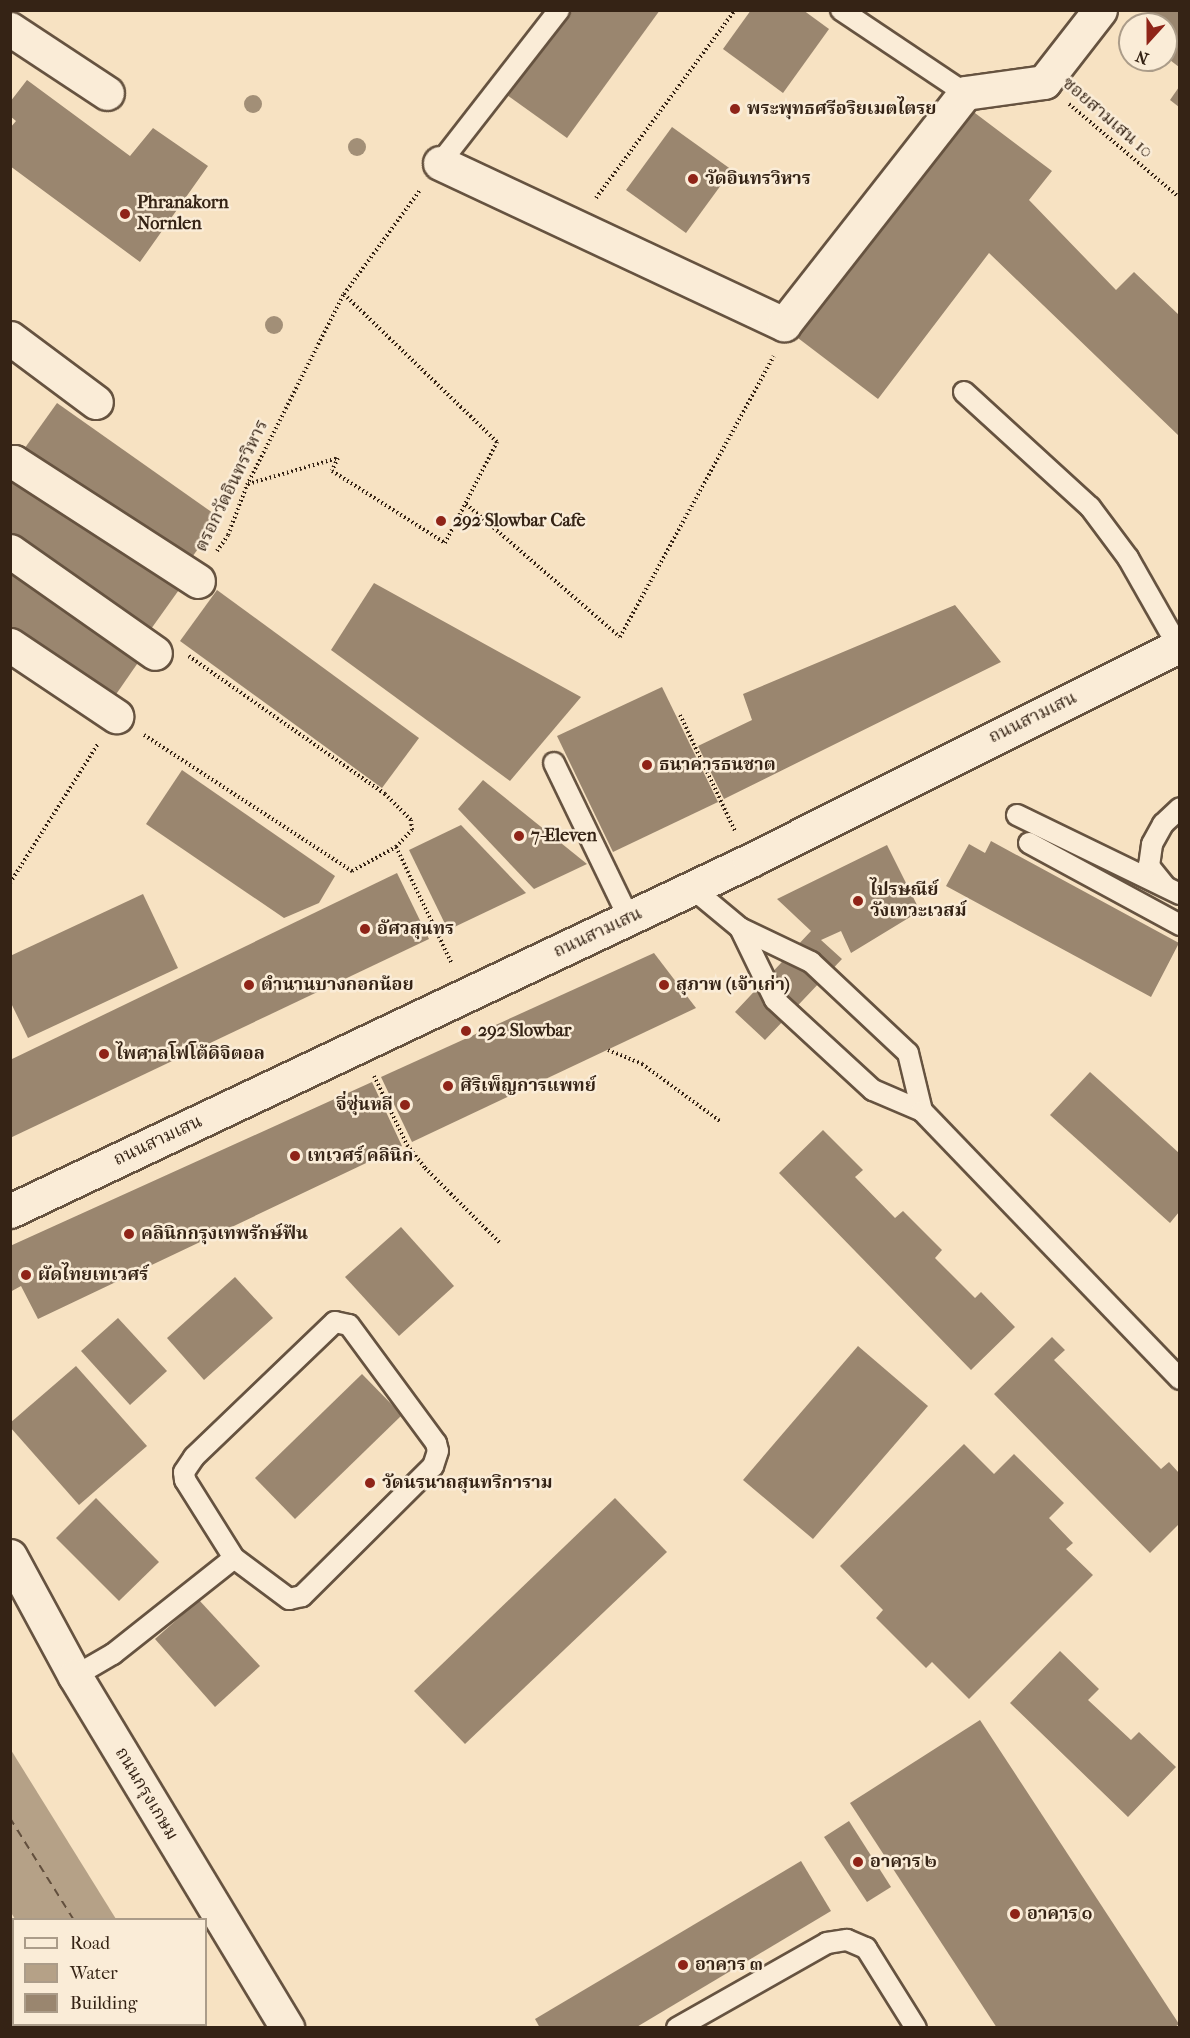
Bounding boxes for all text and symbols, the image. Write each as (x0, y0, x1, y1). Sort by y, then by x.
north arrow (1118, 12, 1178, 72)
text: N (1133, 46, 1151, 68)
street label: ซอยสามเสน 10 (1057, 73, 1157, 163)
place label: พระพุทธศรีอริยเมตไตรย (747, 98, 936, 120)
marker: พระพุทธศรีอริยเมตไตรย (728, 102, 742, 116)
place label: วัดอินทรวิหาร (705, 168, 811, 190)
marker: วัดอินทรวิหาร (686, 172, 700, 186)
place label: Phranakorn Nornlen (137, 193, 229, 236)
marker: Phranakorn Nornlen (118, 207, 132, 221)
street label: ตรอกวัดอินทรวิหาร (191, 416, 273, 556)
place label: 292 Slowbar Cafe (453, 510, 585, 532)
marker: 292 Slowbar Cafe (434, 514, 448, 528)
street label: ถนนสามเสน (985, 687, 1081, 749)
place label: ธนาคารธนชาต (659, 754, 776, 776)
marker: ธนาคารธนชาต (640, 758, 654, 772)
place label: 7-Eleven (531, 825, 597, 847)
marker: 7-Eleven (512, 829, 526, 843)
place label: ไปรษณีย์ วังเทวะเวสม์ (870, 880, 967, 922)
marker: ไปรษณีย์ วังเทวะเวสม์ (851, 894, 865, 908)
street label: ถนนสามเสน (550, 903, 646, 963)
place label: อัศวสุนทร (377, 918, 454, 940)
marker: อัศวสุนทร (358, 922, 372, 936)
place label: ตำนานบางกอกน้อย (261, 974, 414, 996)
place label: สุภาพ (เจ้าเก่า) (676, 974, 790, 996)
marker: ตำนานบางกอกน้อย (242, 978, 256, 992)
marker: สุภาพ (เจ้าเก่า) (657, 978, 671, 992)
place label: 292 Slowbar (478, 1020, 572, 1042)
marker: 292 Slowbar (459, 1024, 473, 1038)
place label: ไพศาลโฟโต้ดิจิตอล (116, 1043, 265, 1065)
marker: ไพศาลโฟโต้ดิจิตอล (97, 1047, 111, 1061)
place label: ศิริเพ็ญการแพทย์ (460, 1075, 596, 1097)
marker: ศิริเพ็ญการแพทย์ (441, 1079, 455, 1093)
place label: จี่ซุ่นหลี (336, 1094, 393, 1116)
marker: จี่ซุ่นหลี (398, 1098, 412, 1112)
street label: ถนนสามเสน (110, 1111, 206, 1171)
place label: เทเวศร์ คลินิก (307, 1145, 413, 1167)
marker: เทเวศร์ คลินิก (288, 1149, 302, 1163)
place label: คลินิกกรุงเทพรักษ์ฟัน (141, 1223, 308, 1245)
marker: คลินิกกรุงเทพรักษ์ฟัน (122, 1227, 136, 1241)
place label: ผัดไทยเทเวศร์ (38, 1264, 148, 1286)
marker: ผัดไทยเทเวศร์ (19, 1268, 33, 1282)
place label: วัดนรนาถสุนทริการาม (382, 1472, 553, 1494)
marker: วัดนรนาถสุนทริการาม (363, 1476, 377, 1490)
street label: ถนนกรุงเกษม (110, 1743, 182, 1845)
place label: อาคาร ๒ (870, 1851, 937, 1873)
marker: อาคาร ๒ (851, 1855, 865, 1869)
place label: อาคาร ๑ (1027, 1903, 1093, 1925)
marker: อาคาร ๑ (1008, 1907, 1022, 1921)
legend (12, 1918, 207, 2026)
text: Road (70, 1933, 110, 1954)
place label: อาคาร ๓ (695, 1954, 763, 1976)
marker: อาคาร ๓ (676, 1958, 690, 1972)
text: Water (70, 1963, 118, 1984)
text: Building (70, 1993, 137, 2014)

